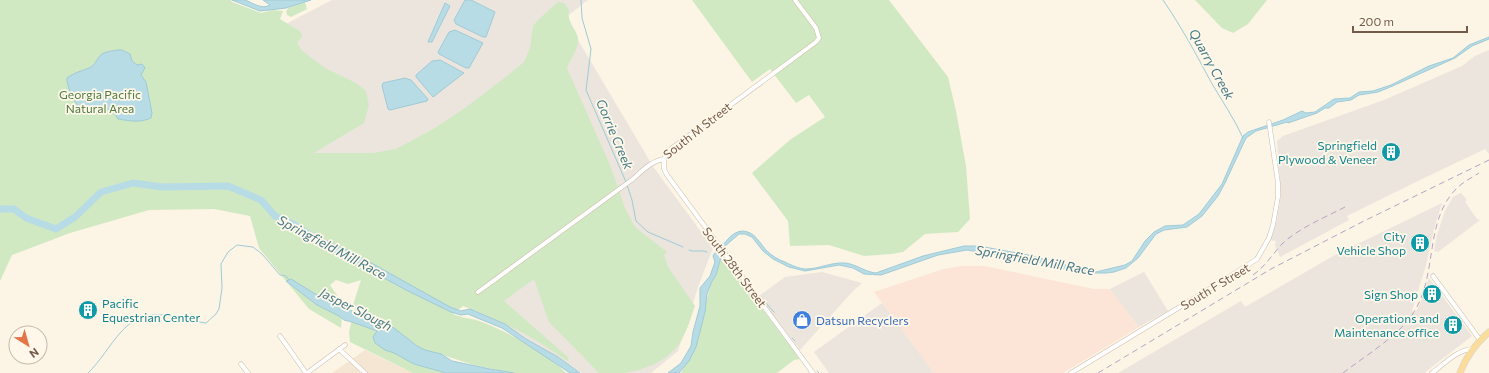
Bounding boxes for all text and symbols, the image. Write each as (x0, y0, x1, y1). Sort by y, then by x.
scale bar (1353, 8, 1467, 34)
text: 200 m (1359, 14, 1394, 28)
water label: Quarry Creek (1186, 26, 1239, 103)
park label: Georgia Pacific Natural Area (59, 87, 141, 115)
water label: Gorrie Creek (593, 96, 637, 173)
street label: South M Street (660, 99, 734, 161)
place label: Springfield Plywood & Veneer (1278, 138, 1377, 166)
building icon: Springfield Plywood & Veneer (1380, 141, 1402, 163)
water label: Springfield Mill Race (275, 212, 389, 282)
street label: South 28th Street (700, 224, 770, 310)
place label: City Vehicle Shop (1337, 229, 1406, 257)
building icon: City Vehicle Shop (1409, 232, 1431, 254)
water label: Springfield Mill Race (974, 242, 1096, 278)
street label: South F Street (1178, 260, 1252, 312)
water label: Jasper Slough (316, 283, 395, 334)
building icon: Sign Shop (1421, 283, 1443, 305)
place label: Sign Shop (1364, 287, 1418, 301)
place label: Pacific Equestrian Center (102, 296, 200, 324)
building icon: Pacific Equestrian Center (77, 299, 99, 321)
shop icon: Datsun Recyclers (791, 309, 813, 331)
place label: Operations and Maintenance office (1334, 311, 1439, 339)
place label: Datsun Recyclers (816, 313, 909, 327)
building icon: Operations and Maintenance office (1442, 314, 1464, 336)
north arrow (8, 325, 48, 365)
text: N (27, 346, 42, 361)

